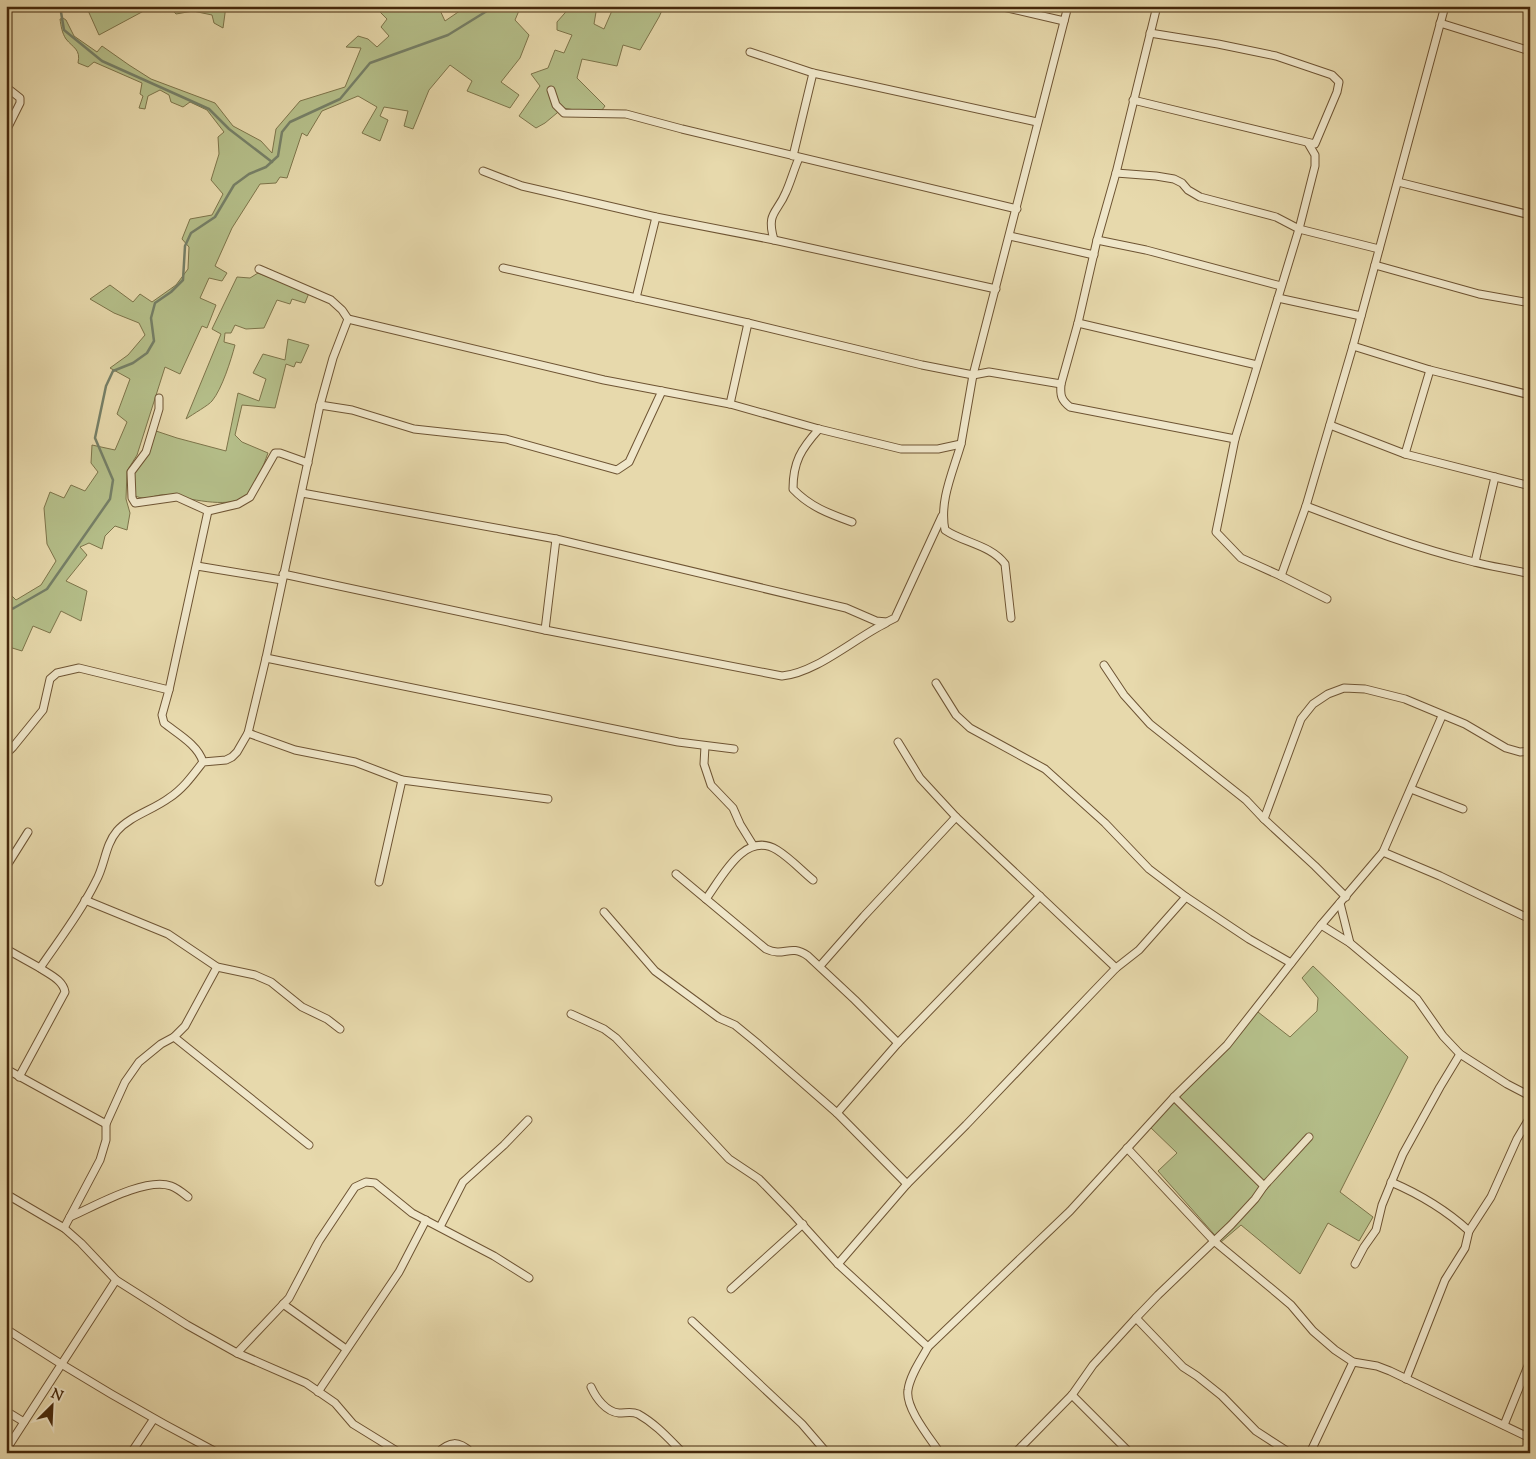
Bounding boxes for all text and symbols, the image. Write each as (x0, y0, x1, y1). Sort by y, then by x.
north arrow (28, 1382, 78, 1432)
text: N (47, 1385, 66, 1407)

